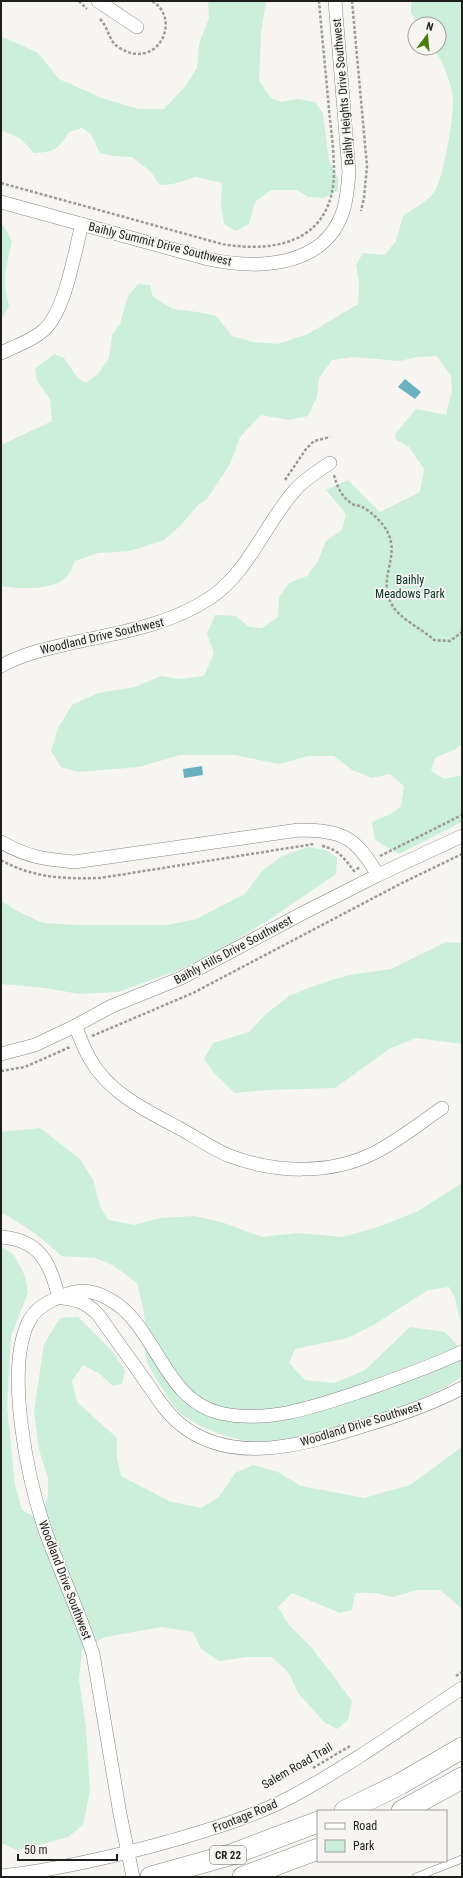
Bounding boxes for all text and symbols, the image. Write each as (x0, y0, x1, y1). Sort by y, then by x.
north arrow (407, 16, 447, 56)
street label: Baihly Heights Drive Southwest (330, 18, 356, 166)
text: N (425, 20, 435, 34)
street label: Baihly Summit Drive Southwest (87, 219, 233, 269)
park label: Baihly Meadows Park (375, 573, 446, 601)
street label: Woodland Drive Southwest (39, 615, 166, 657)
street label: Baihly Hills Drive Southwest (172, 913, 295, 987)
street label: Woodland Drive Southwest (298, 1399, 424, 1449)
street label: Woodland Drive Southwest (36, 1518, 94, 1642)
street label: Salem Road Trail (259, 1740, 335, 1792)
street label: Frontage Road (211, 1797, 280, 1835)
legend (317, 1810, 447, 1862)
text: Road (353, 1819, 377, 1833)
scale bar (18, 1836, 117, 1862)
text: Park (353, 1839, 375, 1853)
text: 50 m (24, 1843, 48, 1857)
road number: CR 22 (210, 1846, 246, 1864)

